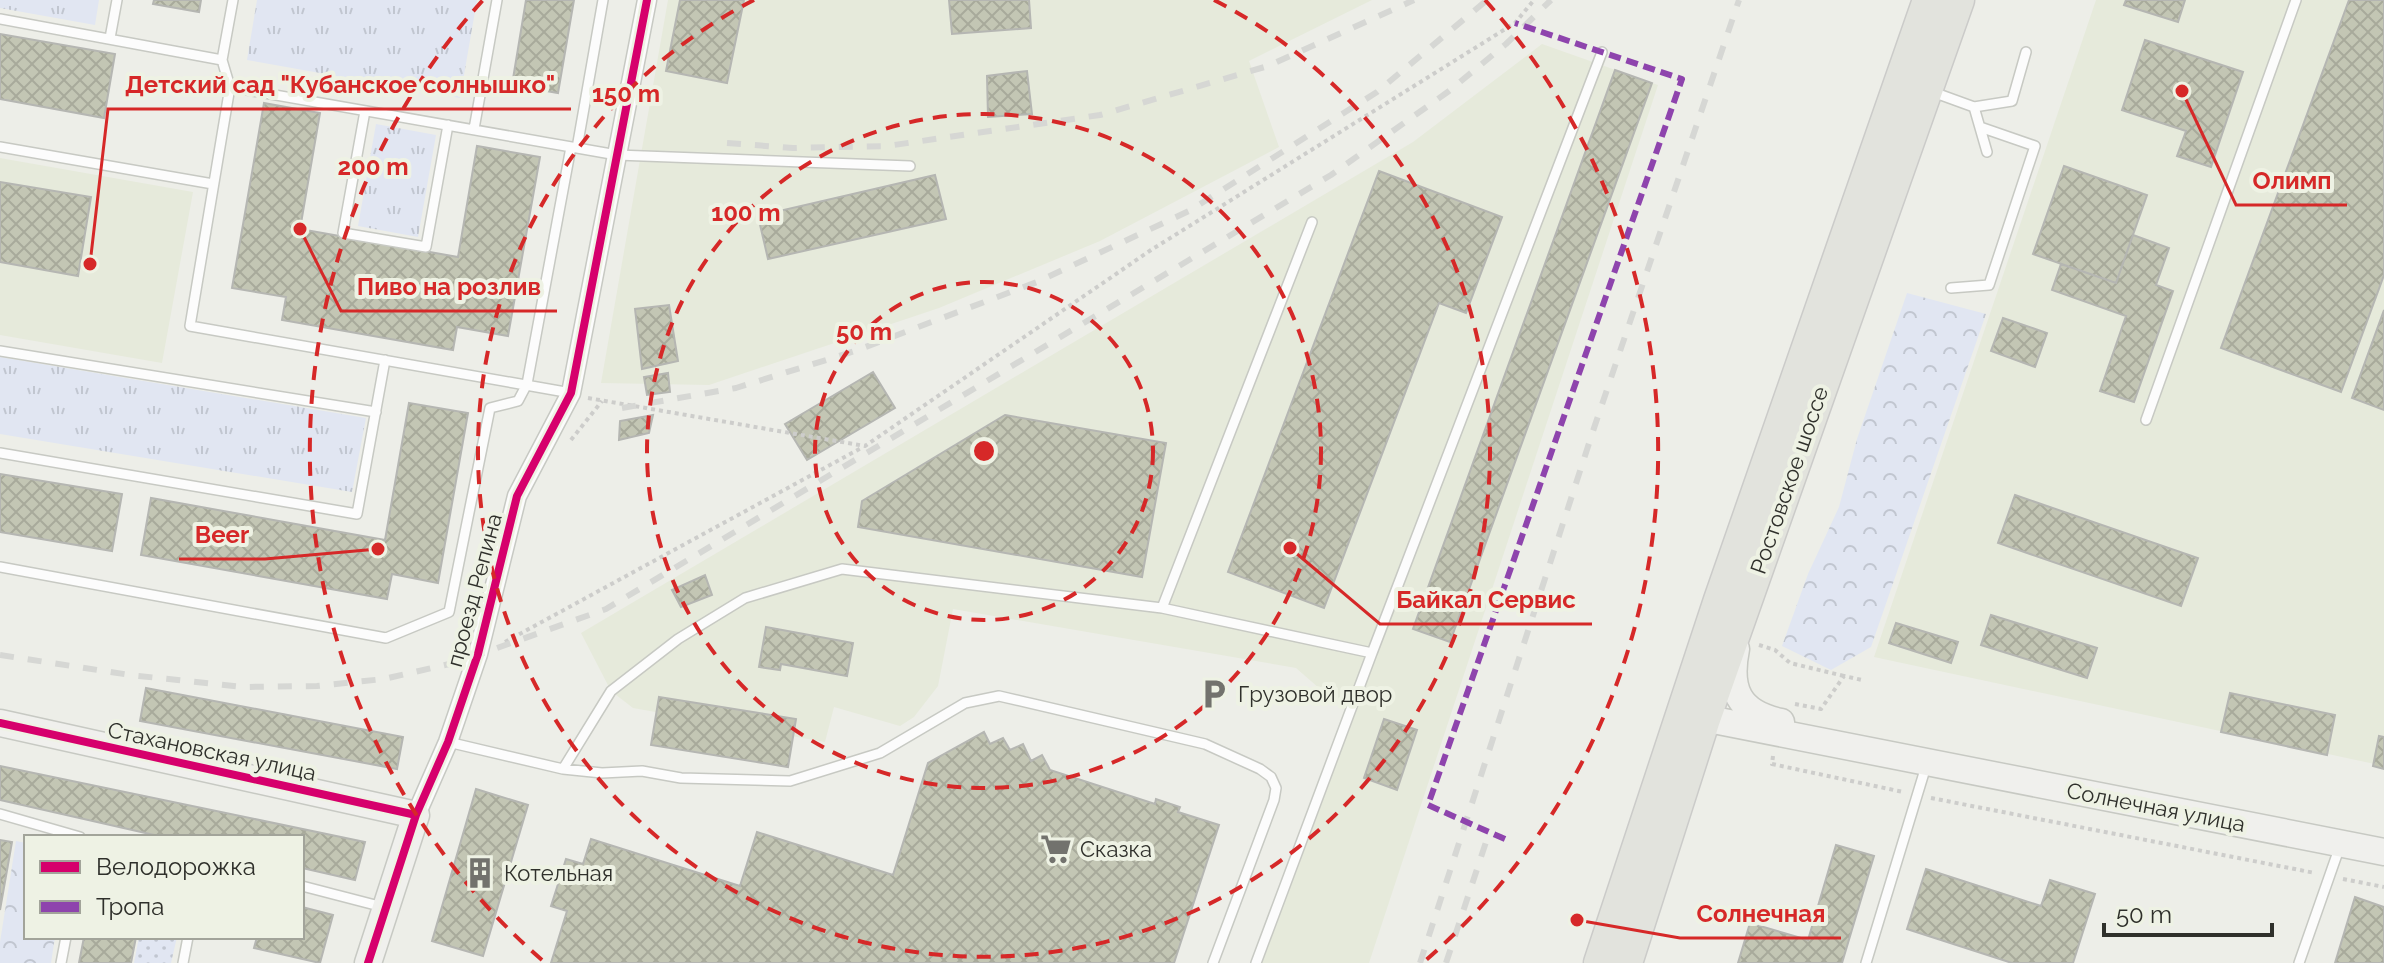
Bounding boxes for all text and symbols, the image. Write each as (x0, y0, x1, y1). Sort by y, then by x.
callout: Детский сад "Кубанское солнышко" (108, 61, 571, 109)
text: Детский сад "Кубанское солнышко" (125, 70, 555, 99)
text: 150 m (592, 79, 660, 108)
text: 200 m (337, 152, 409, 181)
callout: Олимп (2236, 157, 2347, 205)
text: Олимп (2253, 166, 2331, 195)
text: 100 m (711, 198, 781, 227)
callout: Пиво на розлив (341, 263, 557, 311)
text: Пиво на розлив (357, 272, 541, 301)
text: 50 m (836, 317, 892, 346)
street label: Ростовское шоссе (1745, 383, 1833, 577)
centre of rings (970, 437, 998, 465)
callout: Beer (179, 511, 265, 559)
street label: проезд Репина (441, 511, 507, 669)
text: Beer (195, 520, 249, 549)
callout: Байкал Сервис (1380, 576, 1592, 624)
text: Байкал Сервис (1396, 585, 1576, 614)
parking icon: Грузовой двор (1197, 677, 1231, 711)
place label: Грузовой двор (1238, 681, 1392, 707)
street label: Стахановская улица (105, 716, 319, 786)
street label: Солнечная улица (2065, 777, 2247, 837)
supermarket icon: Сказка (1039, 832, 1073, 866)
legend (24, 835, 304, 939)
place label: Сказка (1080, 836, 1152, 862)
text: Велодорожка (96, 852, 256, 881)
building icon: Котельная (463, 856, 497, 890)
place label: Котельная (504, 860, 613, 886)
scale bar (2104, 887, 2272, 937)
callout: Солнечная (1680, 890, 1841, 938)
text: Тропа (96, 892, 164, 921)
text: Солнечная (1697, 899, 1825, 928)
text: 50 m (2116, 900, 2172, 929)

